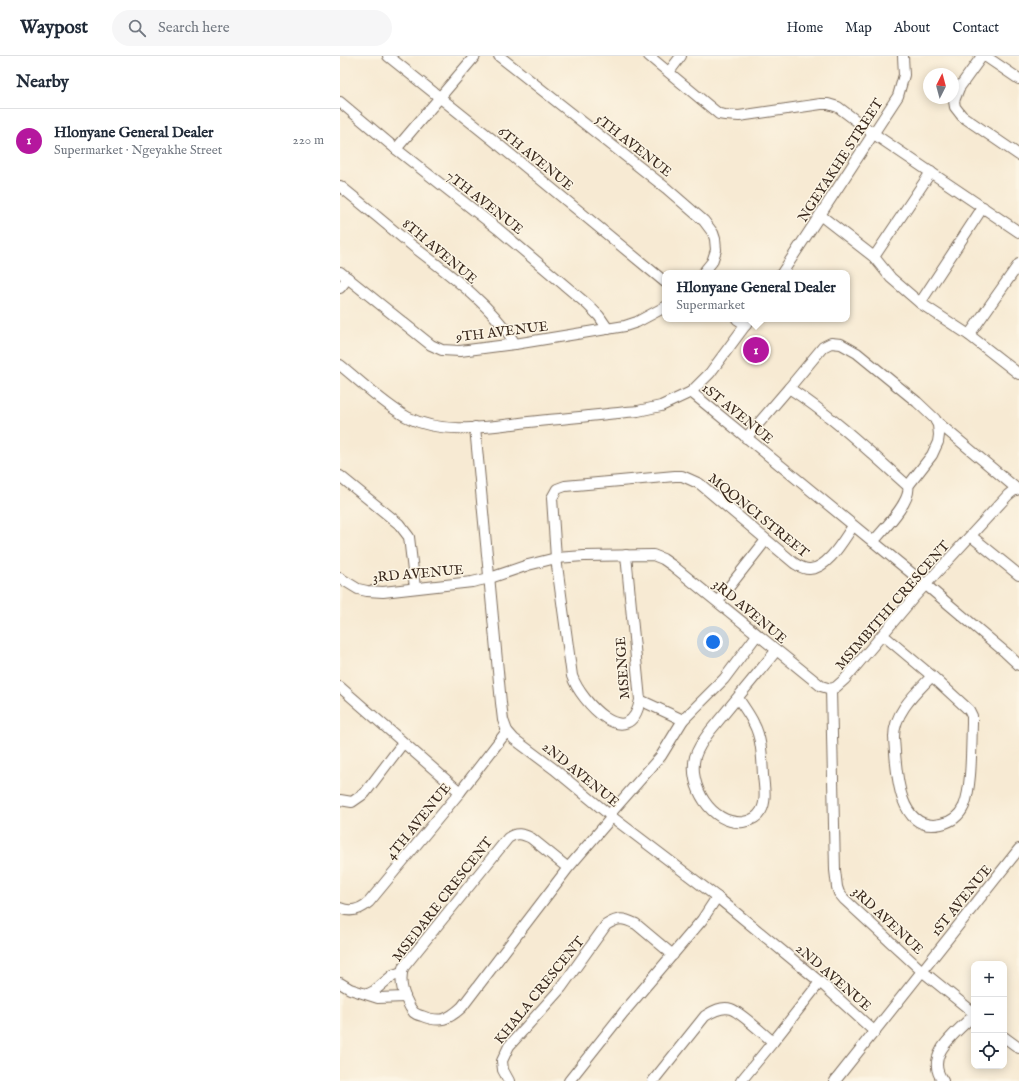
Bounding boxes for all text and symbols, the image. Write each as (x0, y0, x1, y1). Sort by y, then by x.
search box (112, 10, 392, 46)
text: Waypost (20, 16, 88, 40)
icon: search (126, 17, 148, 39)
text: Search here (158, 18, 230, 37)
text: Home (787, 19, 823, 37)
text: Map (845, 19, 872, 37)
text: About (894, 19, 930, 37)
text: Contact (952, 19, 999, 37)
north arrow (923, 68, 959, 104)
text: Nearby (16, 72, 69, 93)
street label: NGEYAKHE STREET (794, 95, 888, 226)
street label: 5TH AVENUE (592, 110, 675, 181)
text: Hlonyane General Dealer (54, 123, 214, 142)
street label: 6TH AVENUE (494, 123, 577, 195)
text: 1 (27, 132, 31, 149)
text: 220 m (293, 132, 324, 149)
text: Supermarket · Ngeyakhe Street (54, 142, 222, 159)
street label: 7TH AVENUE (442, 167, 527, 239)
street label: 8TH AVENUE (398, 215, 481, 288)
popup (662, 270, 850, 322)
text: Hlonyane General Dealer (676, 278, 836, 297)
text: Supermarket (676, 297, 745, 314)
street label: 9TH AVENUE (454, 317, 550, 347)
pin: 1 (743, 335, 769, 365)
street label: 1ST AVENUE (698, 379, 777, 448)
street label: MQONCI STREET (704, 470, 813, 562)
street label: MSIMBITHI CRESCENT (832, 537, 954, 674)
street label: 3RD AVENUE (372, 561, 465, 587)
street label: 3RD AVENUE (709, 575, 790, 648)
your location (703, 632, 723, 652)
street label: MSENGE (612, 636, 634, 700)
street label: 2ND AVENUE (538, 738, 623, 812)
street label: 4TH AVENUE (382, 779, 455, 864)
street label: MSEDARE CRESCENT (389, 833, 498, 966)
street label: 1ST AVENUE (927, 861, 996, 940)
street label: 3RD AVENUE (848, 883, 927, 959)
street label: KHALA CRESCENT (491, 932, 589, 1048)
street label: 2ND AVENUE (792, 940, 875, 1016)
map controls (971, 961, 1007, 1069)
button: + (971, 961, 1007, 997)
button: − (971, 997, 1007, 1033)
button: locate (971, 1033, 1007, 1069)

